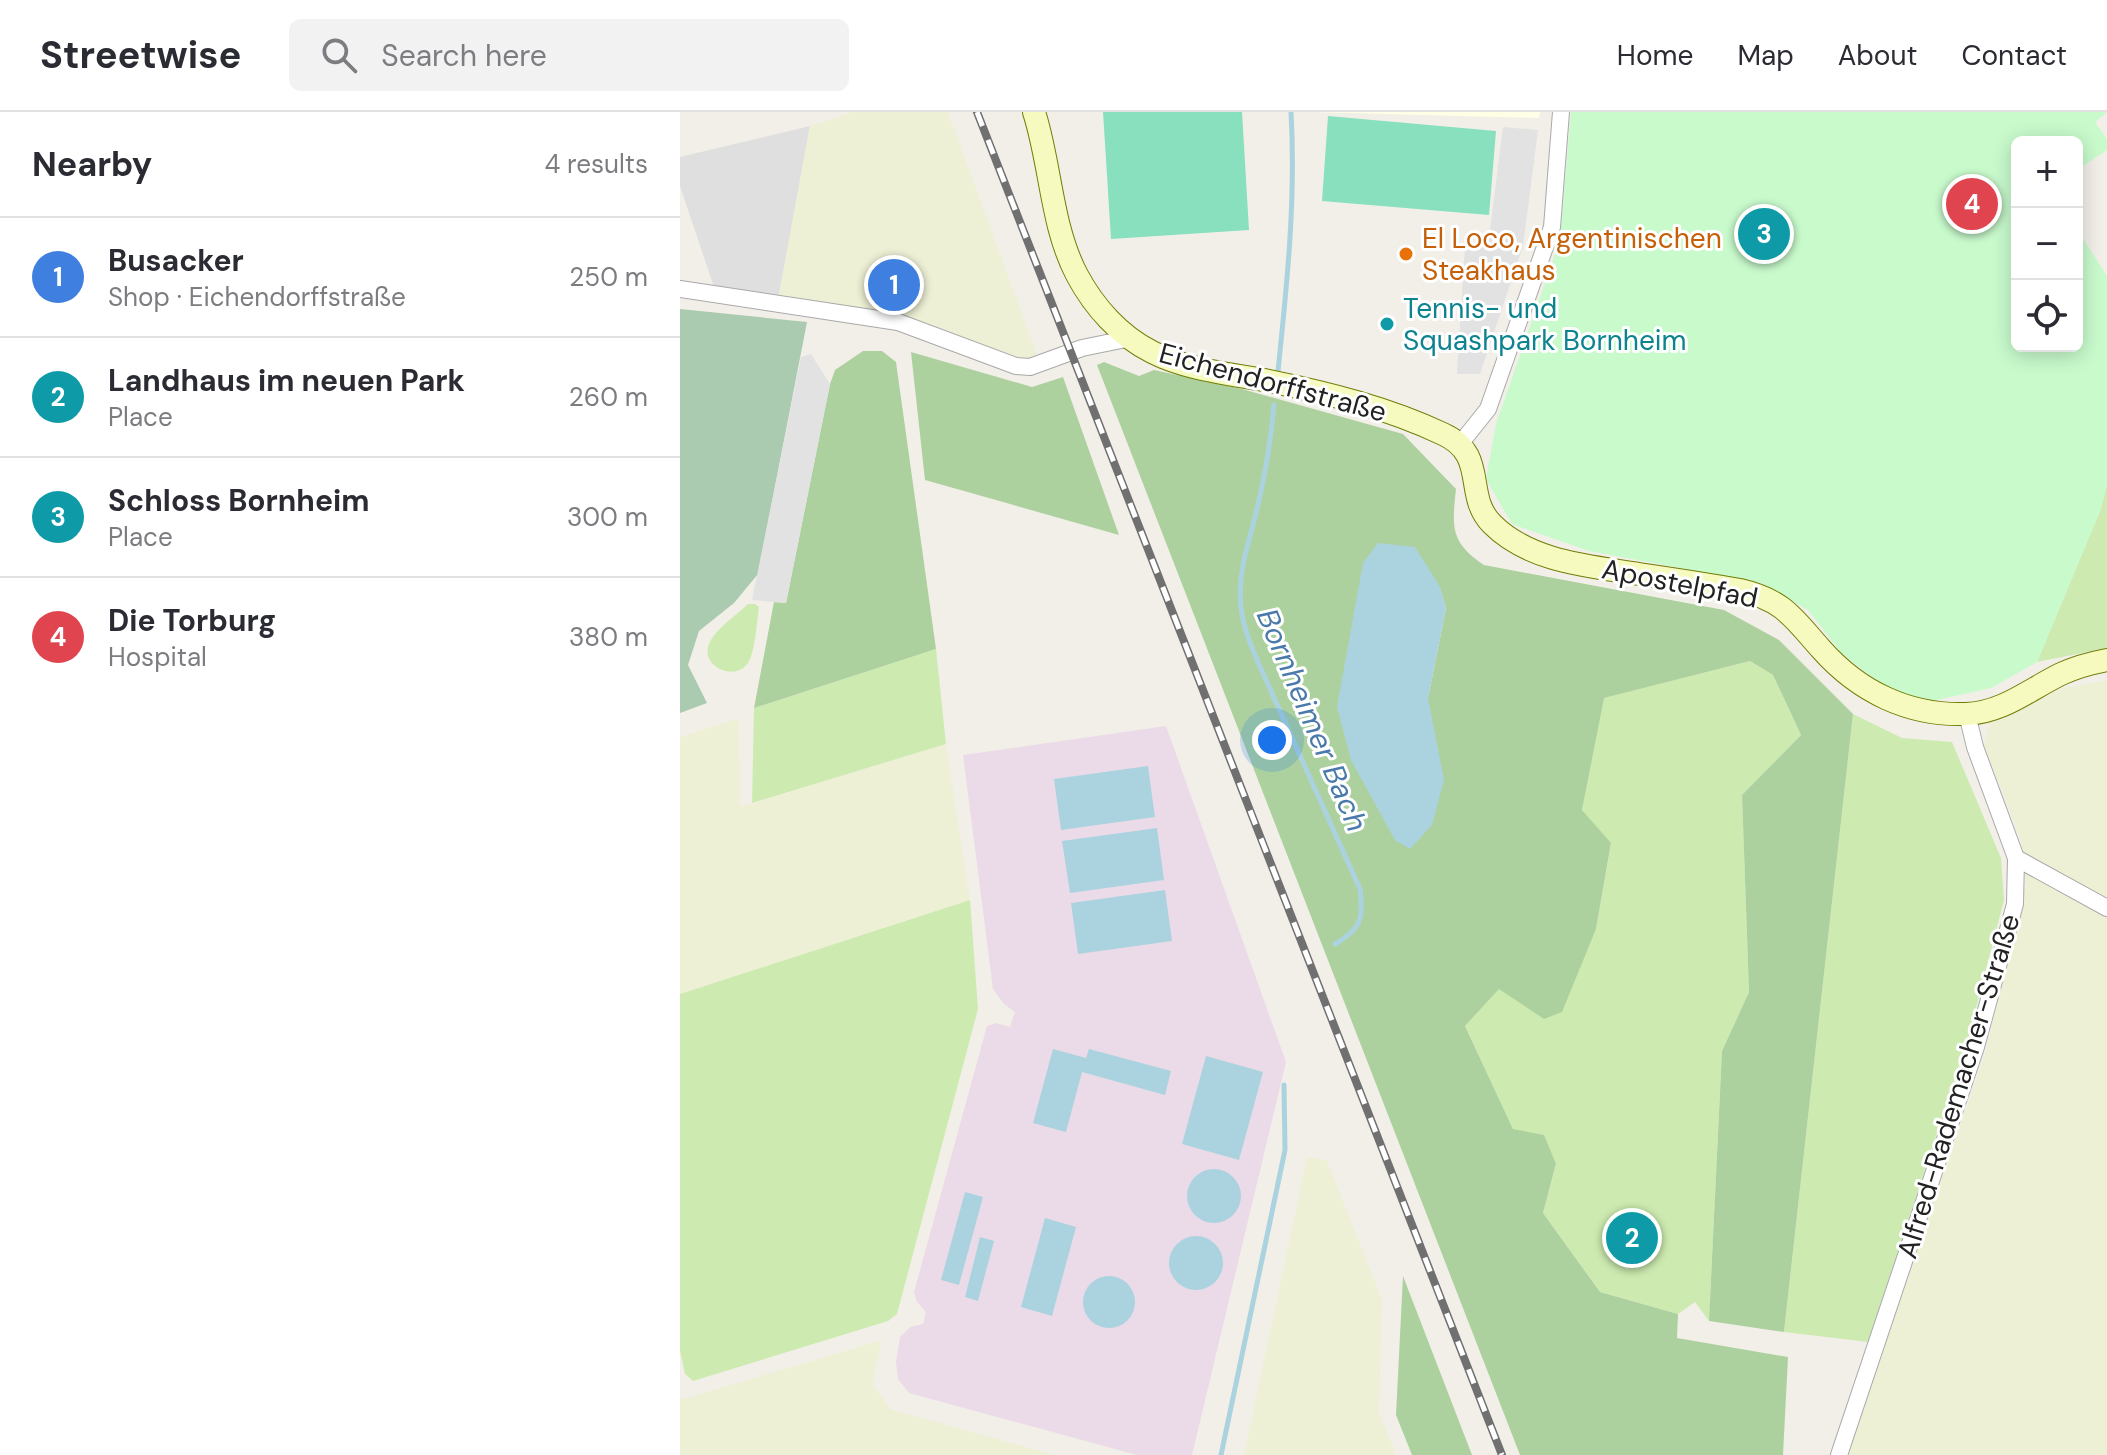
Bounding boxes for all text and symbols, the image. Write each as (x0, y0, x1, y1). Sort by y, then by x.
search box (289, 19, 849, 91)
text: Streetwise (40, 30, 241, 80)
icon: search (317, 33, 361, 77)
text: Search here (381, 36, 547, 75)
text: Home (1617, 37, 1693, 74)
text: Map (1737, 37, 1794, 74)
text: About (1838, 37, 1917, 74)
text: Contact (1961, 37, 2067, 74)
map controls (2011, 136, 2083, 352)
button: + (2011, 136, 2083, 208)
text: Nearby (32, 142, 152, 187)
text: 4 results (544, 147, 648, 181)
pin: 4 (1946, 174, 1998, 234)
pin: 3 (1738, 204, 1790, 264)
button: − (2011, 208, 2083, 280)
place label: El Loco, Argentinischen Steakhaus (1422, 220, 1722, 289)
text: Busacker (108, 241, 244, 280)
marker: El Loco, Argentinischen Steakhaus (1397, 245, 1415, 263)
pin: 1 (868, 255, 920, 315)
text: 1 (53, 260, 63, 294)
text: 250 m (569, 260, 648, 294)
text: Shop · Eichendorffstraße (108, 280, 406, 314)
button: locate (2011, 280, 2083, 352)
place label: Tennis- und Squashpark Bornheim (1403, 290, 1687, 359)
marker: Tennis- und Squashpark Bornheim (1378, 315, 1396, 333)
street label: Eichendorffstraße (1155, 334, 1391, 431)
text: Landhaus im neuen Park (108, 361, 465, 400)
text: 2 (50, 380, 66, 414)
text: 260 m (569, 380, 648, 414)
text: Place (108, 400, 173, 434)
text: Schloss Bornheim (108, 481, 369, 520)
text: 3 (50, 500, 66, 534)
text: 300 m (567, 500, 648, 534)
text: Place (108, 520, 173, 554)
street label: Apostelpfad (1599, 550, 1761, 617)
text: Die Torburg (108, 601, 276, 640)
water label: Bornheimer Bach (1248, 602, 1377, 837)
text: 4 (50, 620, 66, 654)
text: 380 m (569, 620, 648, 654)
text: Hospital (108, 640, 207, 674)
your location (1252, 720, 1292, 760)
street label: Alfred-Rademacher-Straße (1888, 909, 2029, 1263)
pin: 2 (1606, 1208, 1658, 1268)

